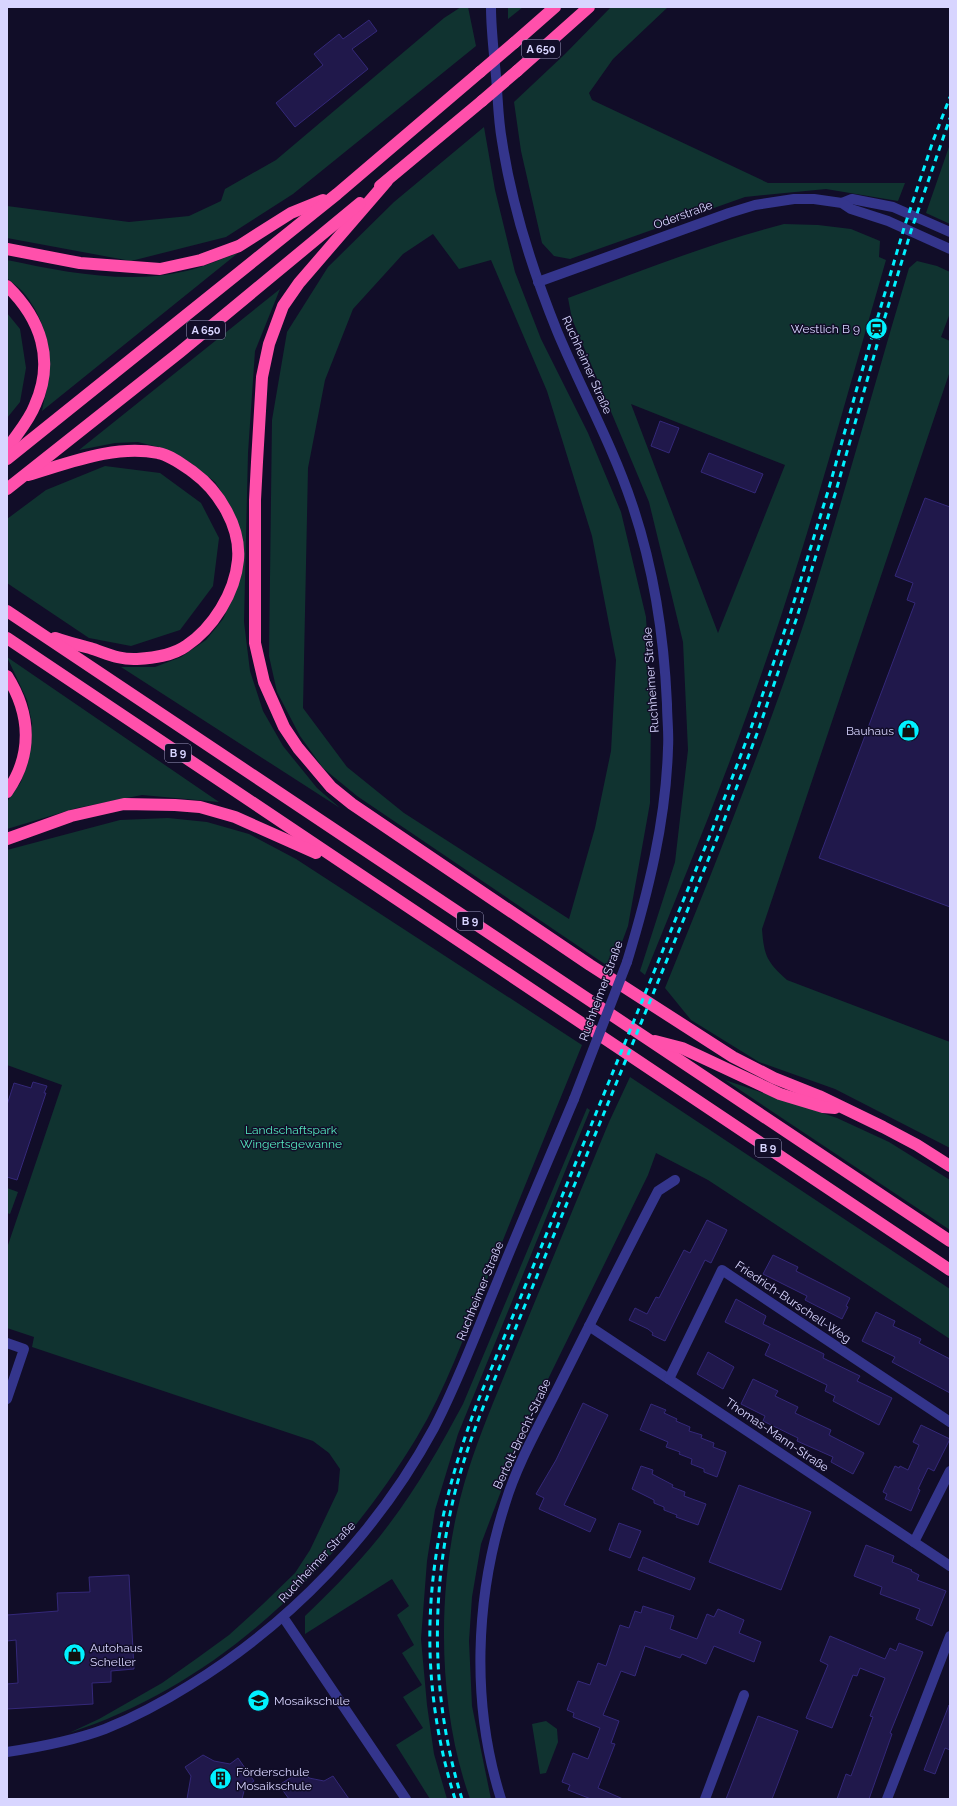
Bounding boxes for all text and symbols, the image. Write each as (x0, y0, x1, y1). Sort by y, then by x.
road number: A 650 (522, 40, 560, 58)
street label: Oderstraße (652, 198, 714, 232)
street label: Ruchheimer Straße (559, 314, 615, 416)
station icon: Westlich B 9 (863, 316, 889, 342)
road number: A 650 (187, 321, 225, 339)
place label: Westlich B 9 (791, 322, 860, 336)
street label: Ruchheimer Straße (640, 627, 662, 733)
shop icon: Bauhaus (896, 718, 922, 744)
place label: Bauhaus (846, 724, 894, 738)
road number: B 9 (165, 744, 191, 762)
road number: B 9 (457, 912, 483, 930)
street label: Ruchheimer Straße (576, 939, 626, 1043)
park label: Landschaftspark Wingertsgewanne (240, 1123, 342, 1151)
road number: B 9 (755, 1139, 781, 1157)
street label: Ruchheimer Straße (454, 1239, 506, 1343)
street label: Friedrich-Burschell-Weg (733, 1258, 853, 1346)
street label: Bertolt-Brecht-Straße (490, 1377, 554, 1491)
street label: Thomas-Mann-Straße (723, 1395, 831, 1475)
street label: Ruchheimer Straße (276, 1519, 358, 1605)
place label: Autohaus Scheller (90, 1641, 143, 1669)
shop icon: Autohaus Scheller (62, 1642, 88, 1668)
school or university icon: Mosaikschule (245, 1688, 271, 1714)
place label: Mosaikschule (274, 1694, 350, 1708)
place label: Förderschule Mosaikschule (236, 1765, 312, 1793)
building icon: Förderschule Mosaikschule (208, 1766, 234, 1792)

